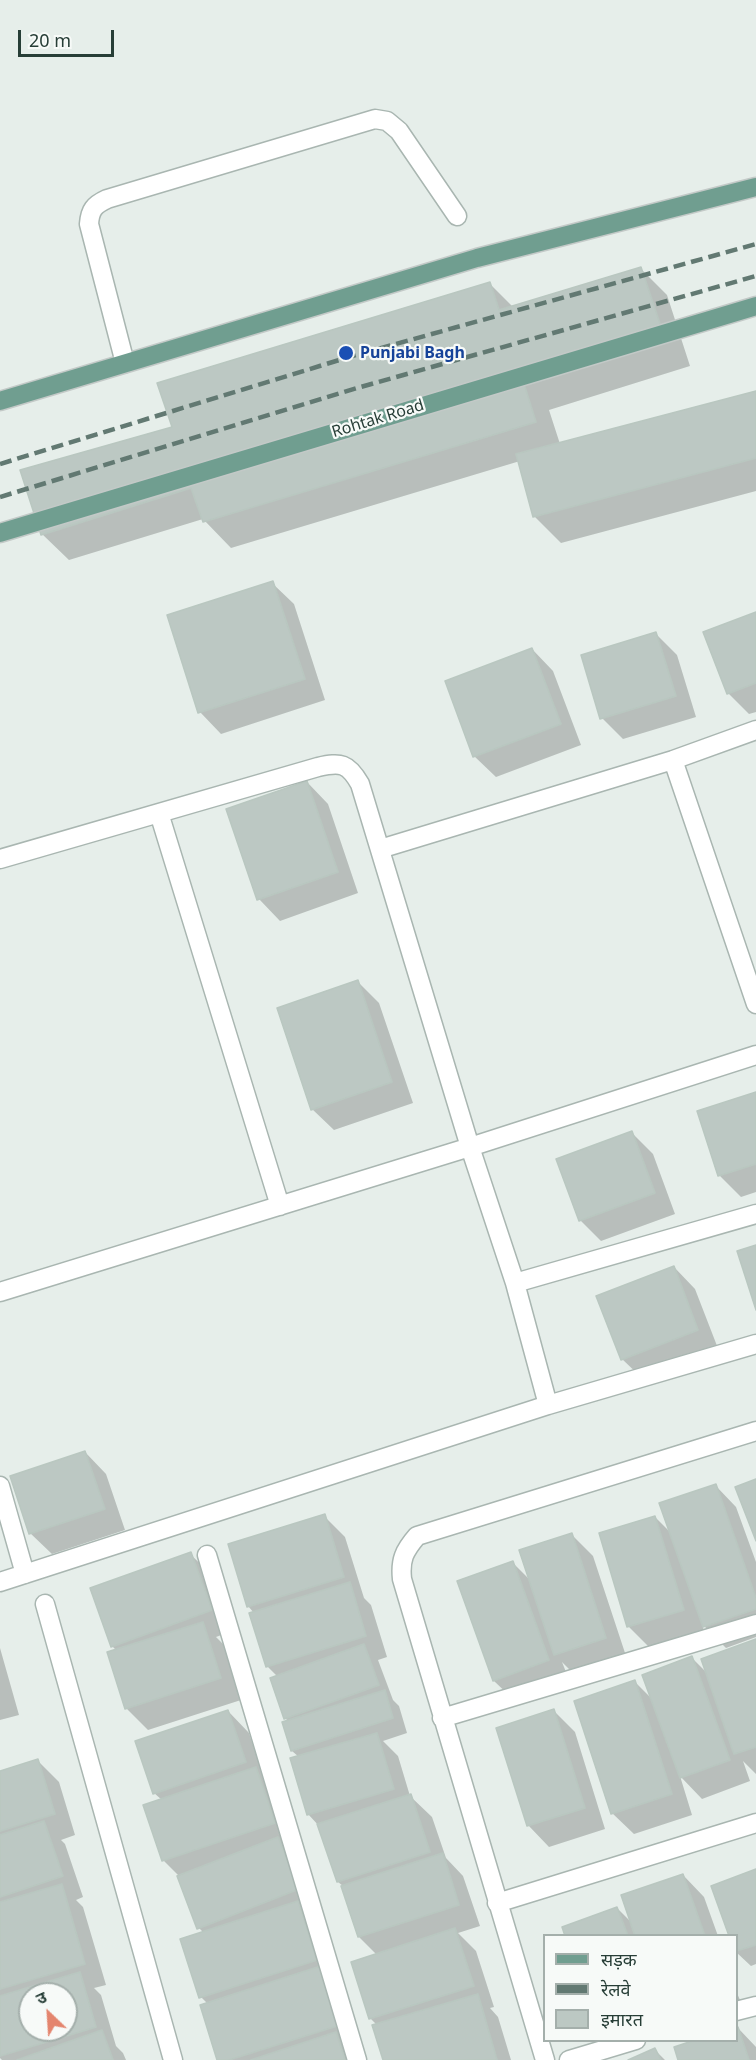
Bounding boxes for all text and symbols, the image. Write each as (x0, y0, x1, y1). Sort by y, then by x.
scale bar (21, 18, 117, 56)
text: 20 m (29, 28, 71, 52)
place label: Punjabi Bagh (360, 343, 465, 363)
marker: Punjabi Bagh (337, 344, 355, 362)
street label: Rohtak Road (330, 396, 426, 442)
legend (543, 1934, 738, 2042)
text: सड़क (601, 1947, 637, 1971)
text: रेलवे (601, 1977, 631, 2001)
north arrow (18, 1982, 78, 2042)
text: उ (32, 1986, 50, 2009)
text: इमारत (601, 2007, 643, 2031)

